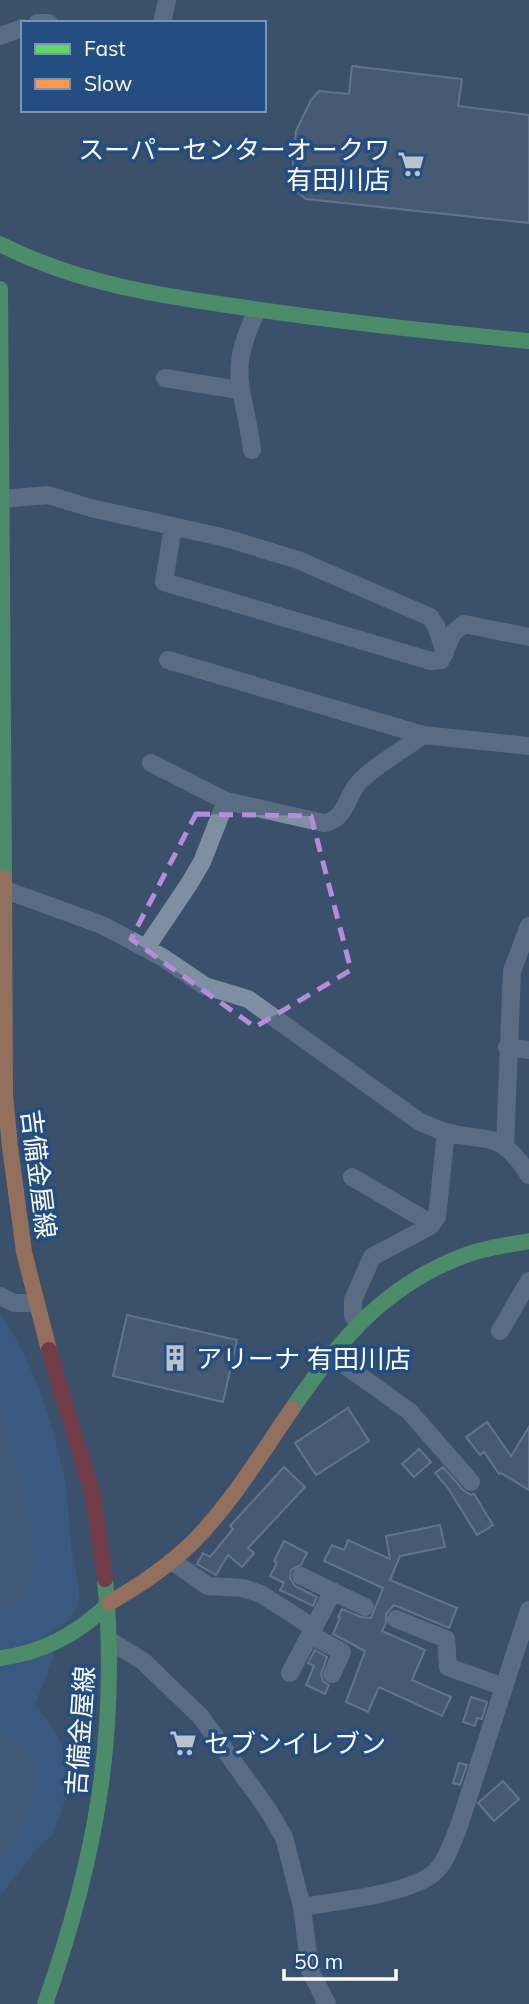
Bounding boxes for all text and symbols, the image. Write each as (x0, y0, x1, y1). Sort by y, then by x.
legend (21, 21, 266, 112)
text: Fast (84, 35, 126, 61)
text: Slow (84, 70, 132, 96)
place label: スーパーセンターオークワ 有田川店 (78, 133, 390, 196)
supermarket icon: スーパーセンターオークワ 有田川店 (396, 149, 426, 179)
street label: 吉備金屋線 (15, 1107, 63, 1241)
place label: アリーナ 有田川店 (196, 1342, 411, 1375)
building icon: アリーナ 有田川店 (160, 1343, 190, 1373)
street label: 吉備金屋線 (59, 1665, 101, 1797)
place label: セブンイレブン (204, 1727, 386, 1760)
supermarket icon: セブンイレブン (168, 1728, 198, 1758)
scale bar (284, 1938, 396, 1982)
text: 50 m (294, 1948, 343, 1974)

